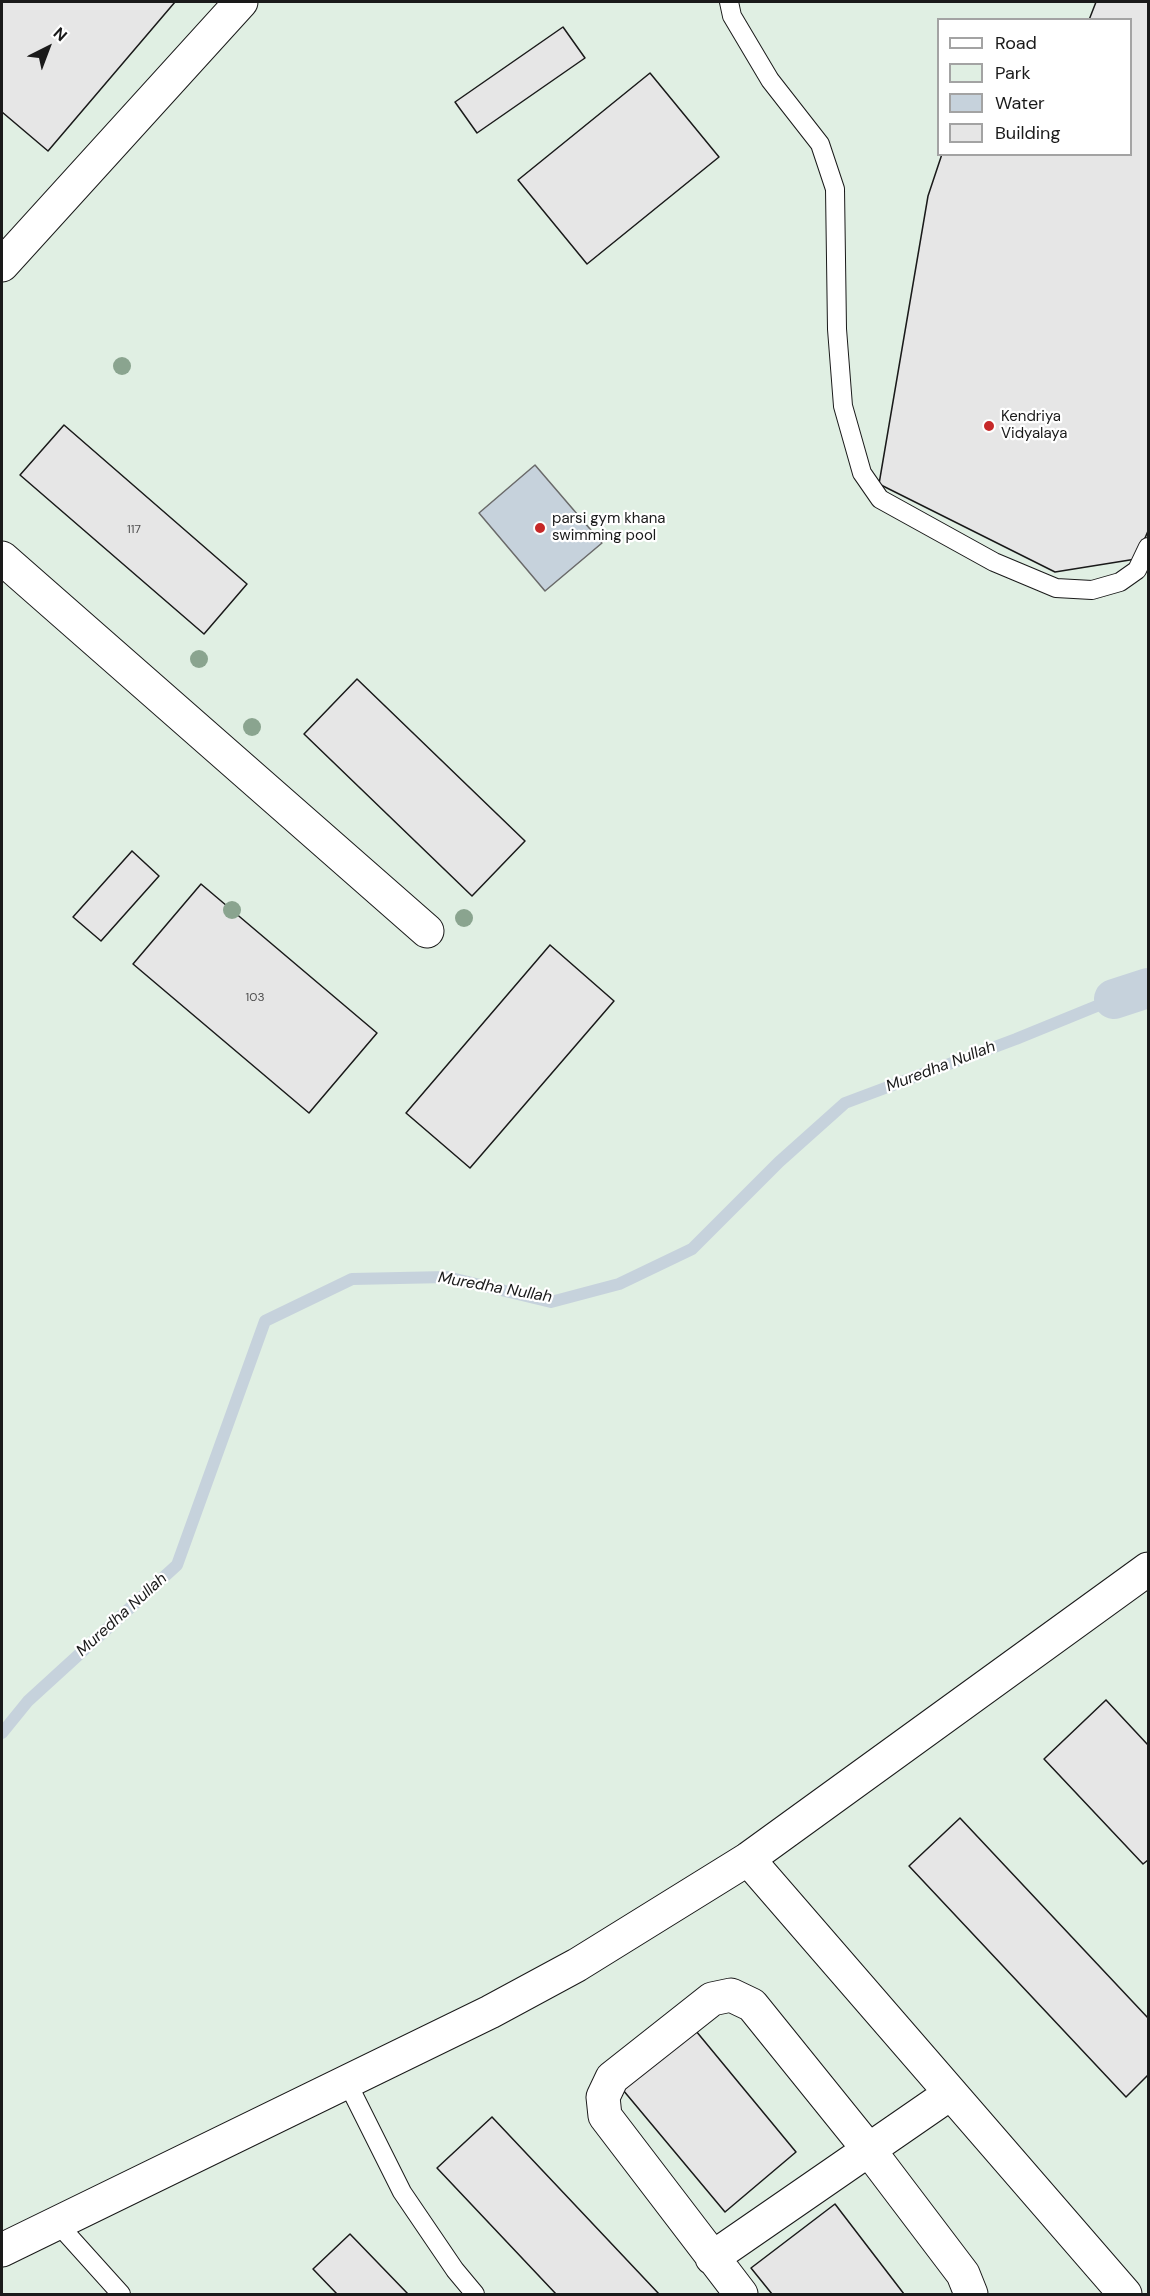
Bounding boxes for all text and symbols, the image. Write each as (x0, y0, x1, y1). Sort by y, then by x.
north arrow (18, 18, 78, 78)
legend (937, 18, 1132, 156)
text: N (49, 23, 72, 46)
text: Road (995, 31, 1037, 55)
text: Park (995, 61, 1031, 85)
text: Water (995, 91, 1045, 115)
text: Building (995, 121, 1060, 145)
place label: Kendriya Vidyalaya (1001, 408, 1067, 443)
marker: Kendriya Vidyalaya (982, 419, 996, 433)
place label: parsi gym khana swimming pool (552, 510, 665, 545)
marker: parsi gym khana swimming pool (533, 521, 547, 535)
house number: 117 (127, 523, 141, 537)
house number: 103 (245, 991, 265, 1005)
water label: Muredha Nullah (884, 1037, 998, 1097)
water label: Muredha Nullah (436, 1269, 554, 1307)
water label: Muredha Nullah (73, 1569, 171, 1661)

